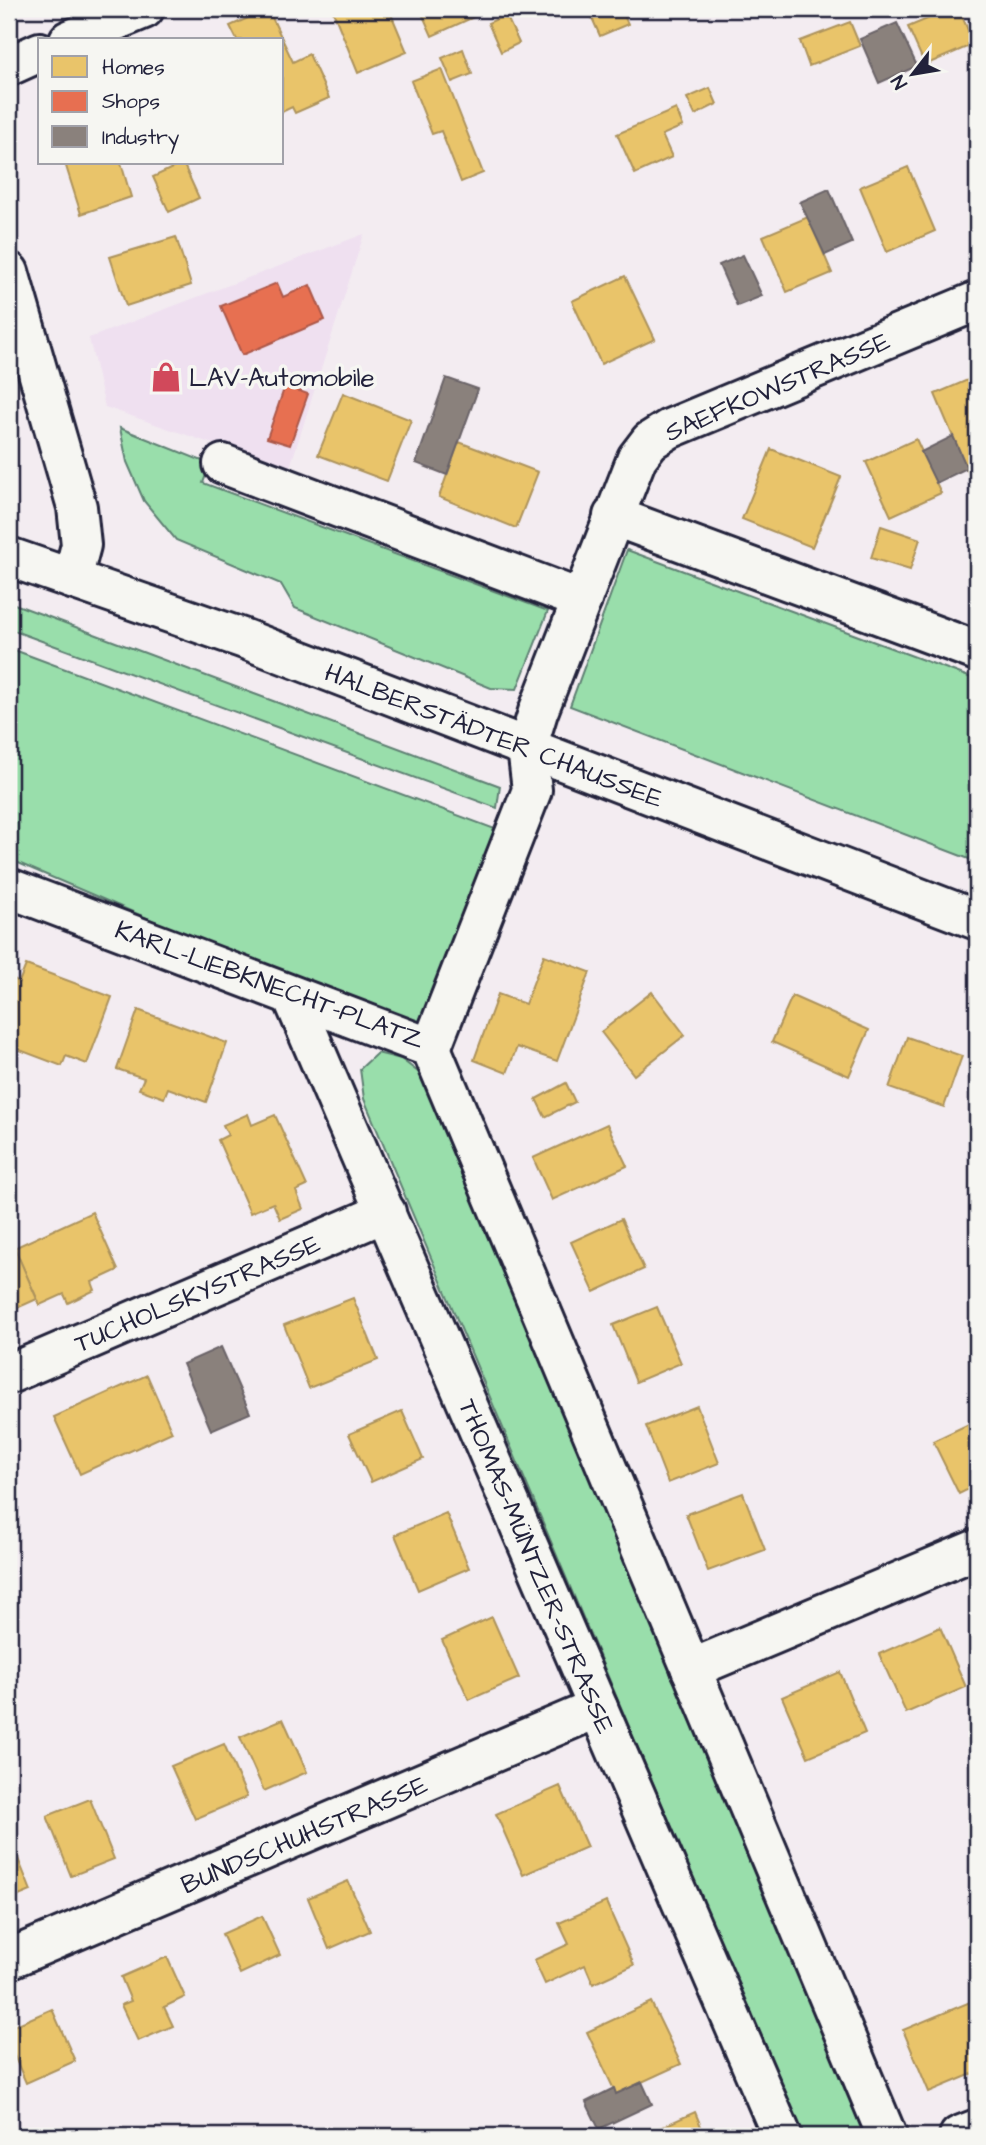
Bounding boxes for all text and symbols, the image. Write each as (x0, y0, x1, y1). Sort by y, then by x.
legend (38, 38, 284, 164)
north arrow (878, 38, 948, 108)
text: Homes (102, 53, 165, 82)
text: N (885, 70, 914, 94)
text: Shops (102, 87, 160, 117)
text: Industry (102, 123, 180, 154)
street label: SAEFKOWSTRASSE (659, 323, 895, 451)
shop icon: LAV-Automobile (149, 360, 183, 394)
place label: LAV-Automobile (189, 360, 375, 396)
street label: HALBERSTÄDTER CHAUSSEE (319, 655, 668, 817)
street label: KARL-LIEBKNECHT-PLATZ (110, 912, 429, 1058)
street label: TUCHOLSKYSTRASSE (69, 1226, 326, 1362)
street label: THOMAS-MÜNTZER-STRASSE (449, 1394, 623, 1739)
street label: BUNDSCHUHSTRASSE (176, 1767, 433, 1903)

